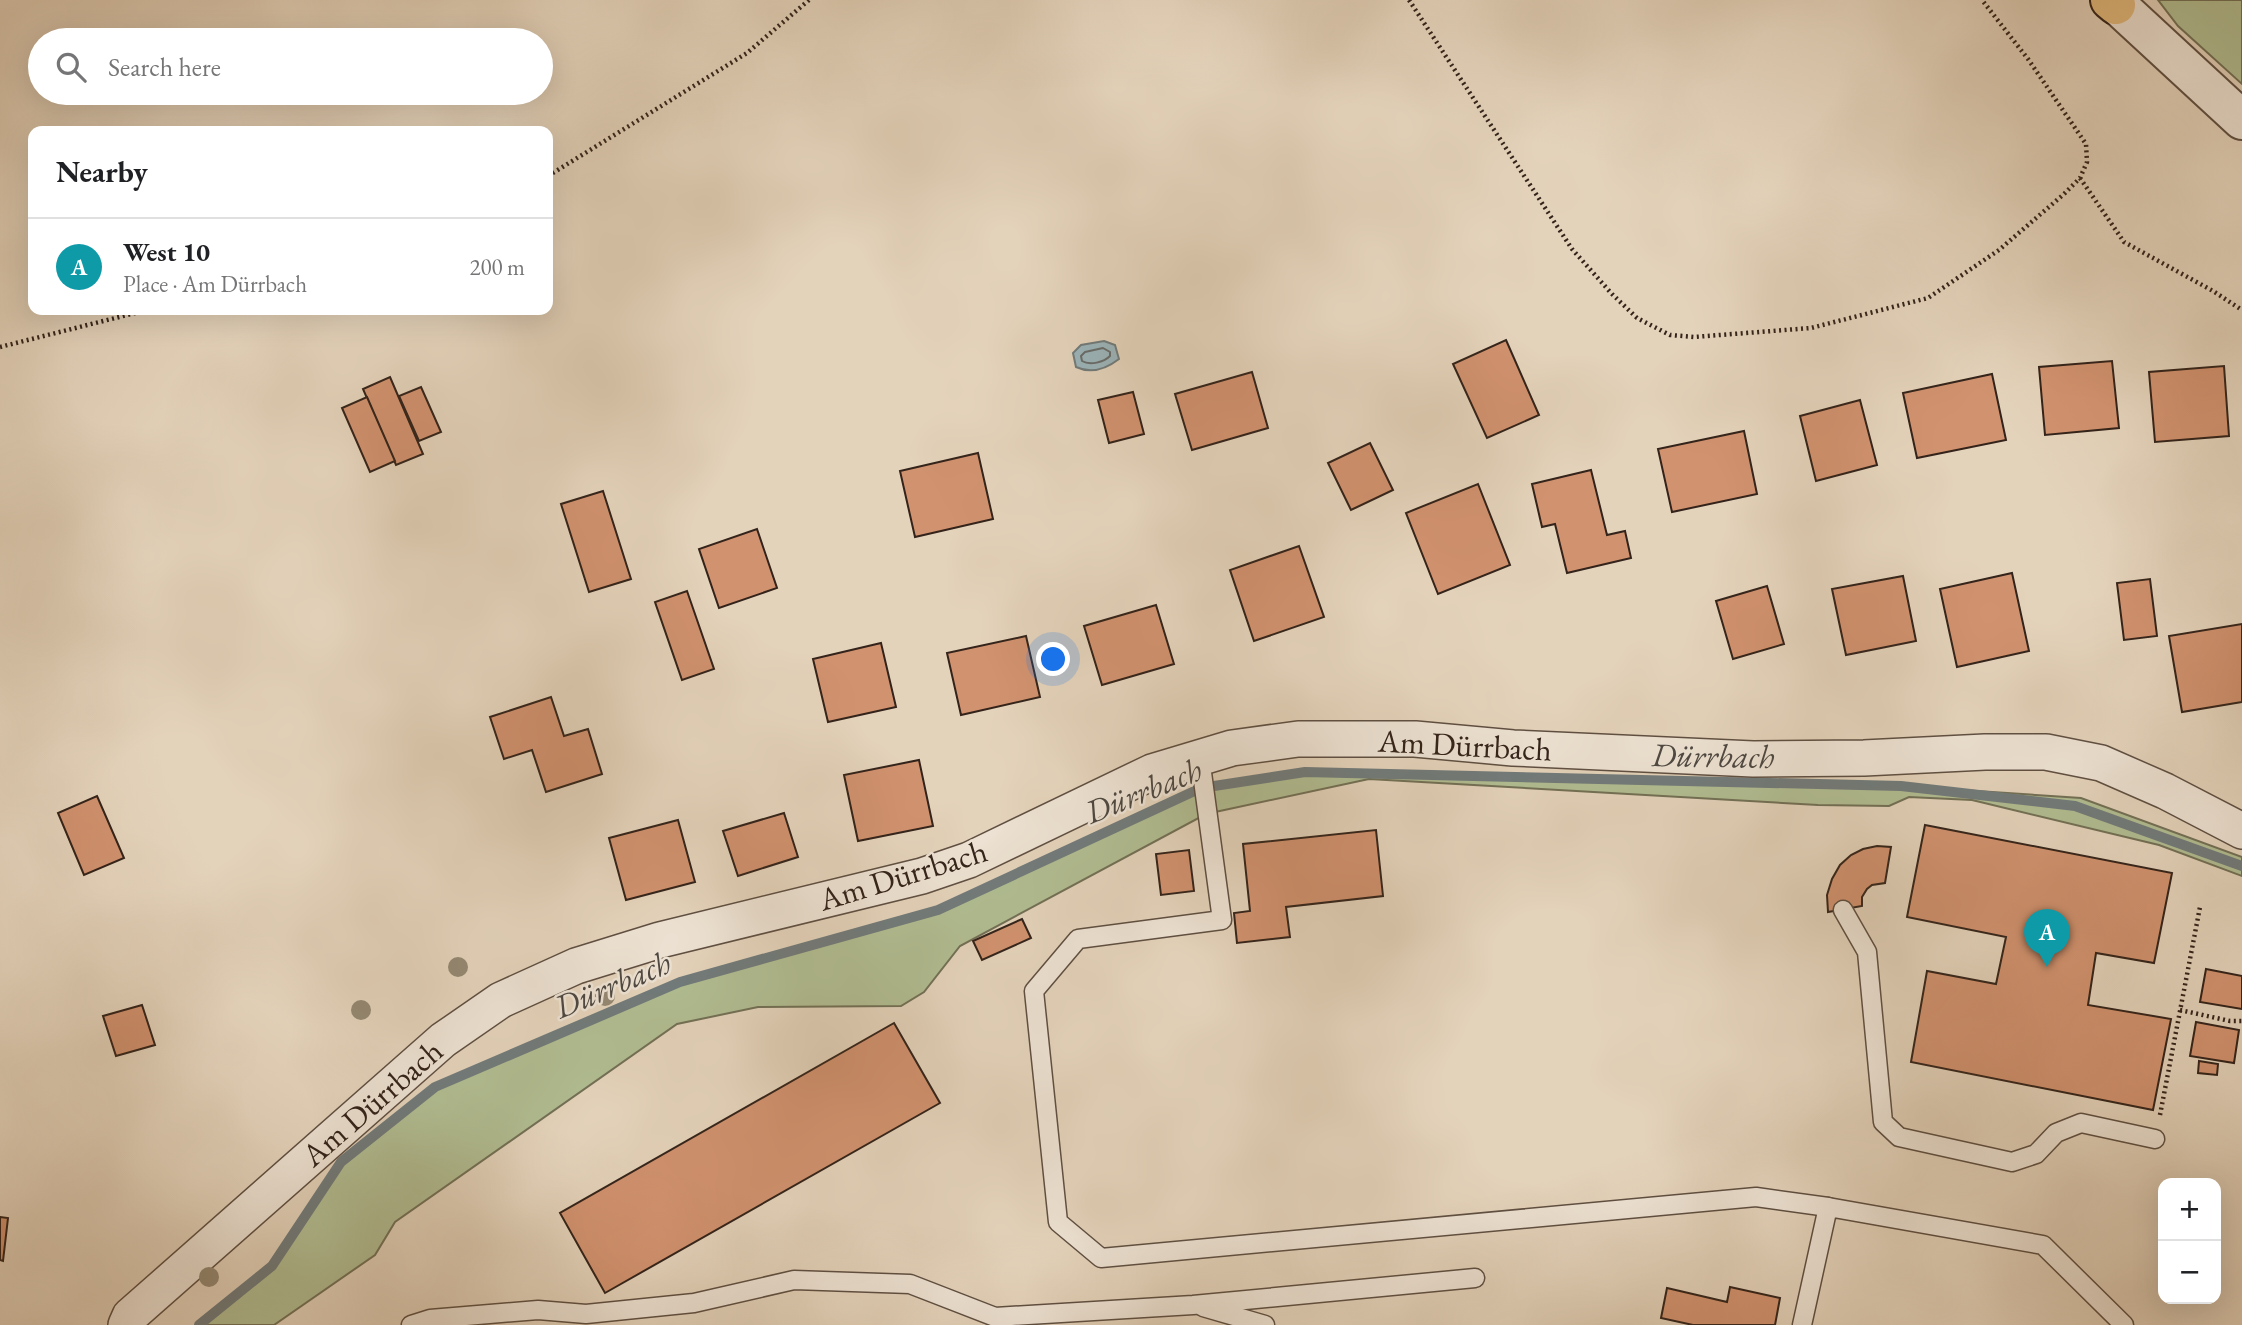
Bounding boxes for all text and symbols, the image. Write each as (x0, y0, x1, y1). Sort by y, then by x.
search box (28, 28, 553, 105)
icon: search (52, 48, 90, 86)
text: Search here (108, 50, 221, 84)
text: Nearby (56, 152, 148, 191)
text: West 10 (123, 235, 210, 269)
text: A (71, 252, 87, 282)
text: 200 m (469, 252, 525, 282)
text: Place · Am Dürrbach (123, 269, 307, 299)
your location (1036, 642, 1070, 676)
street label: Am Dürrbach (1376, 719, 1553, 771)
water label: Dürrbach (1650, 733, 1775, 778)
water label: Dürrbach (1077, 748, 1208, 834)
street label: Am Dürrbach (813, 829, 992, 921)
pin: A (2024, 909, 2070, 967)
water label: Dürrbach (546, 941, 677, 1029)
street label: Am Dürrbach (292, 1030, 451, 1177)
map controls (2158, 1178, 2221, 1304)
button: + (2158, 1178, 2221, 1241)
button: − (2158, 1241, 2221, 1304)

